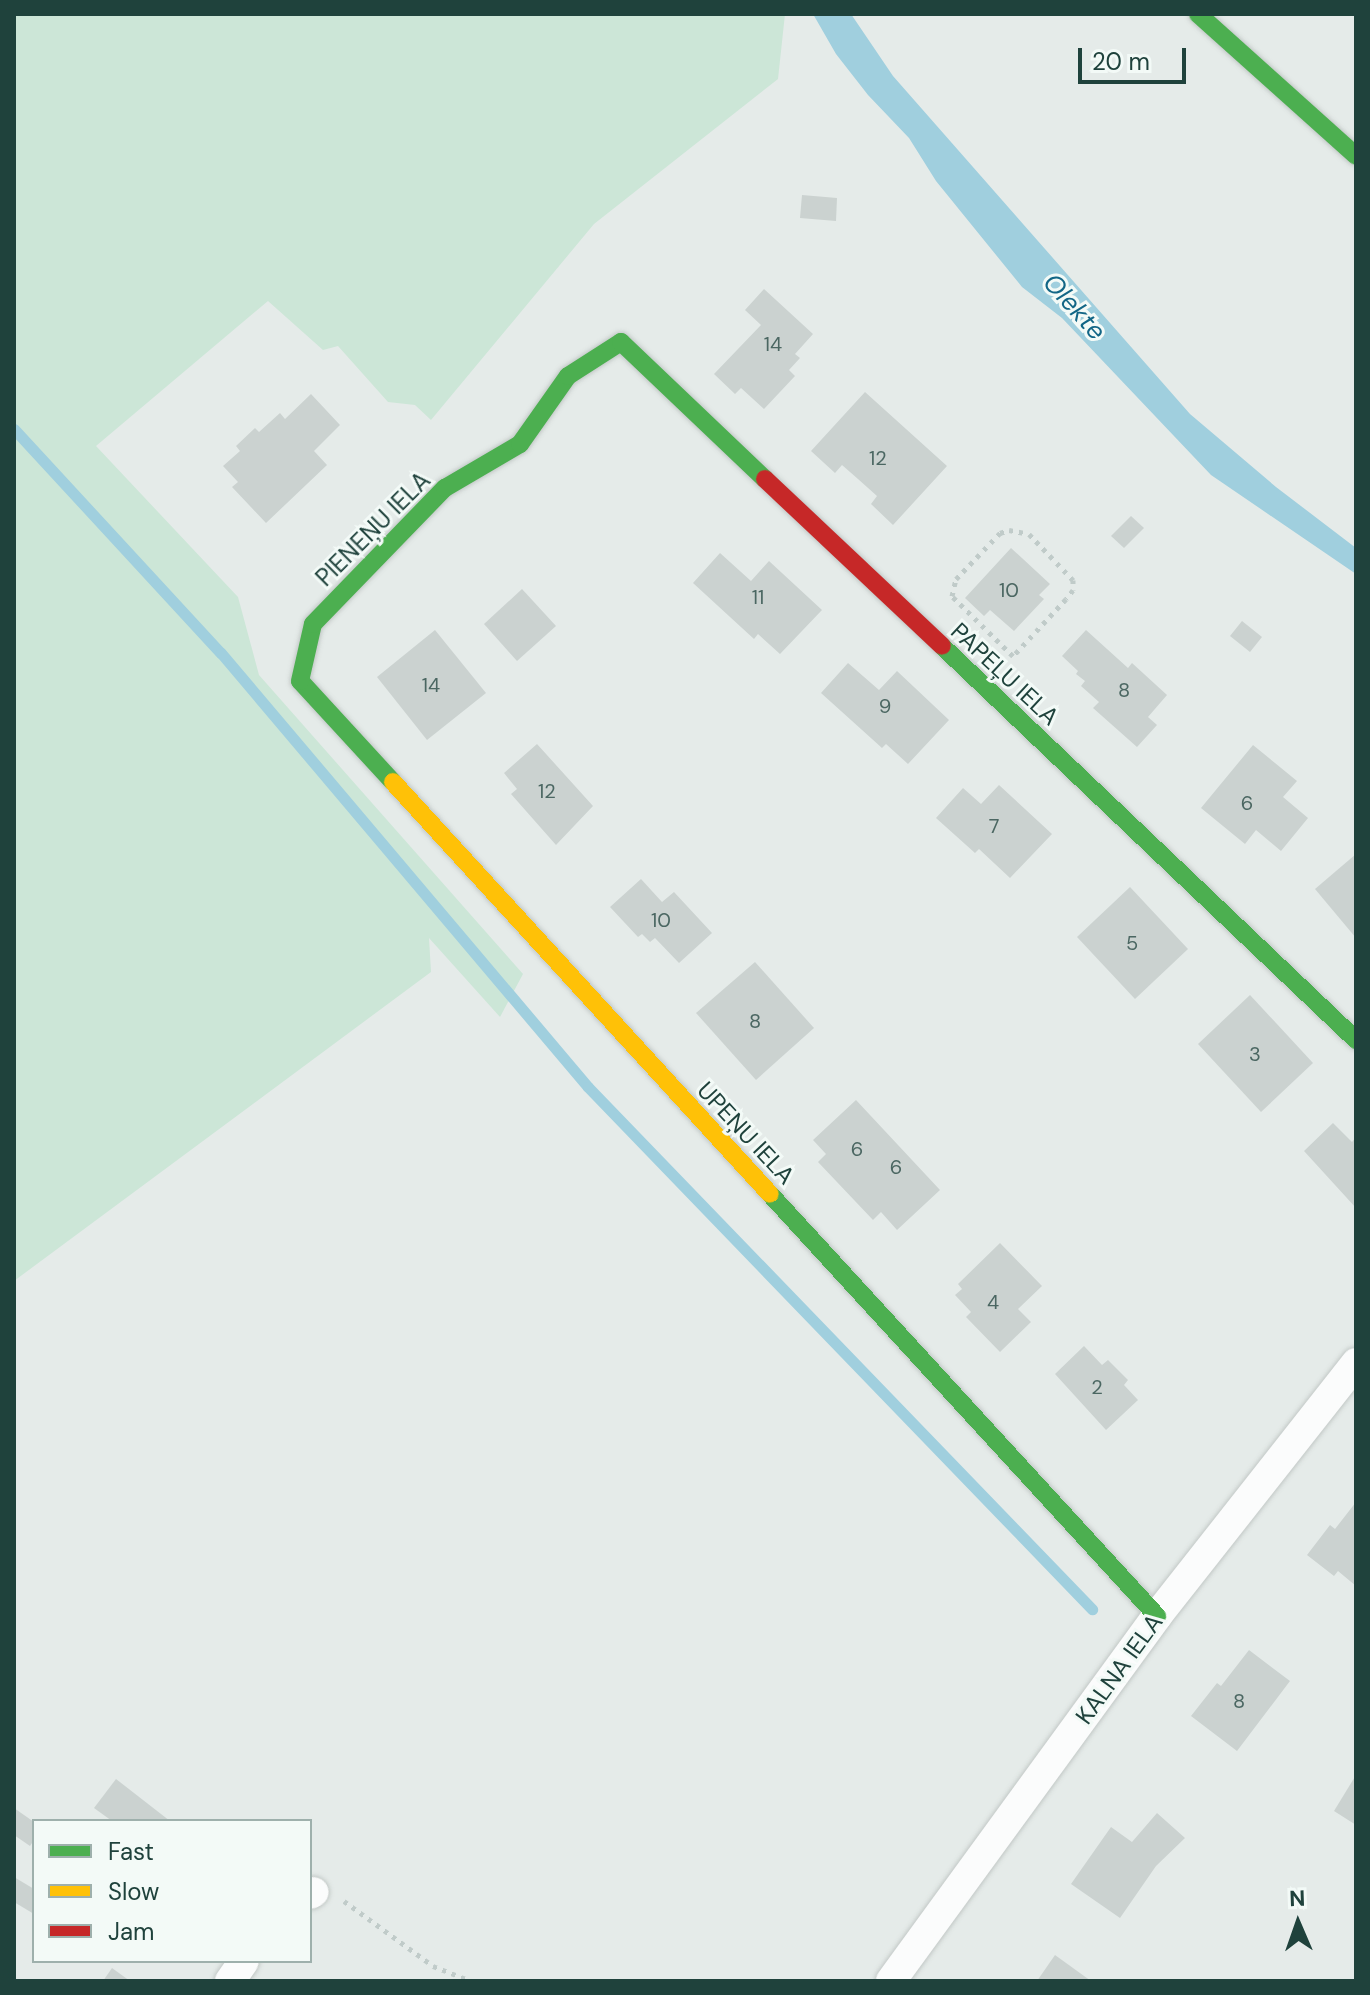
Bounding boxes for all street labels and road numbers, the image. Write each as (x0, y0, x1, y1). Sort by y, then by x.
street label: PIENEŅU IELA (310, 466, 436, 592)
street label: PAPEĻU IELA (945, 617, 1065, 731)
street label: UPEŅU IELA (691, 1076, 801, 1190)
street label: KALNA IELA (1069, 1608, 1169, 1730)

